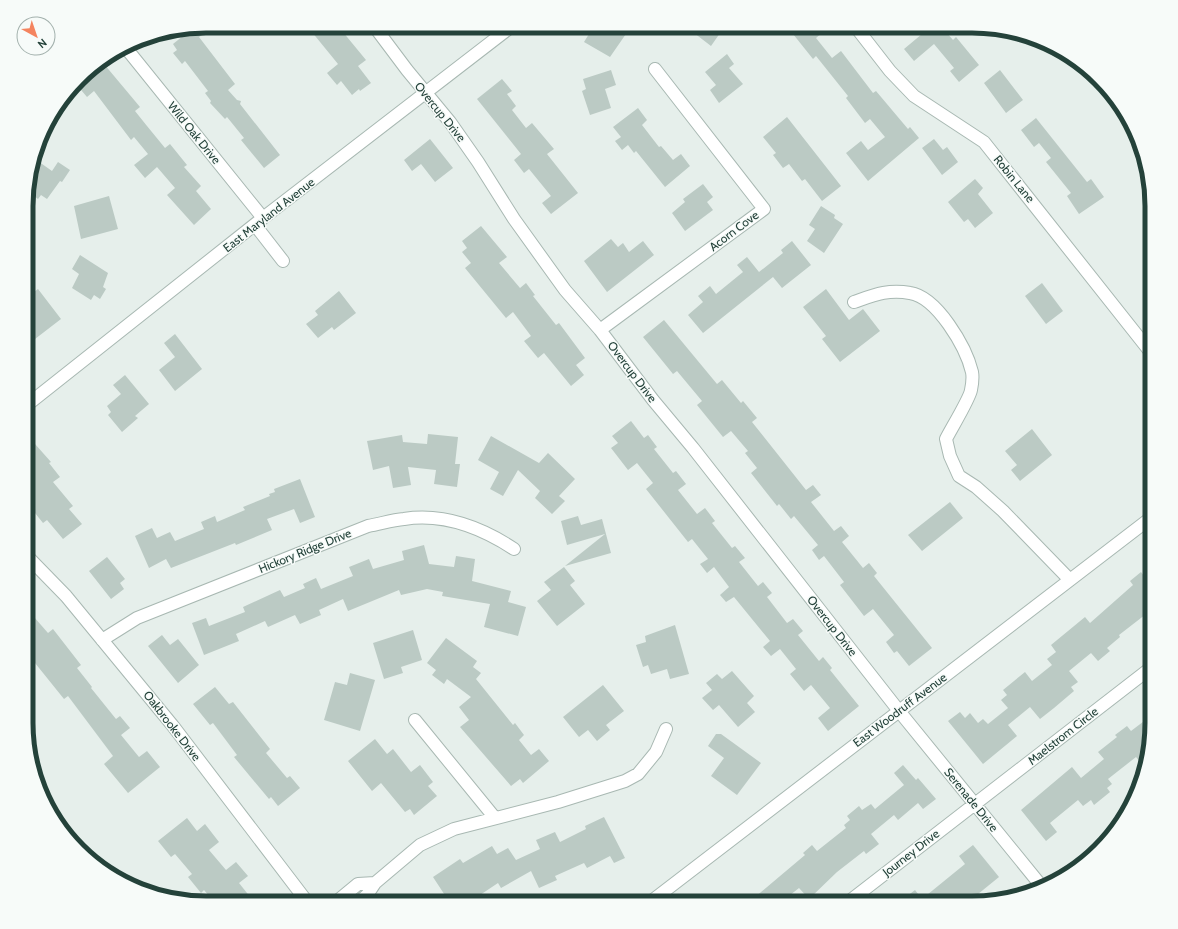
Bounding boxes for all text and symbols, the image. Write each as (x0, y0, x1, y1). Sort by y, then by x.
north arrow (16, 16, 56, 56)
text: N (35, 36, 50, 52)
street label: Overcup Drive (412, 79, 469, 145)
street label: Wild Oak Drive (165, 98, 224, 167)
street label: Robin Lane (991, 152, 1038, 205)
street label: East Maryland Avenue (220, 174, 317, 255)
street label: Acorn Cove (706, 207, 761, 254)
street label: Overcup Drive (604, 338, 660, 405)
street label: Hickory Ridge Drive (256, 525, 353, 576)
street label: Overcup Drive (804, 592, 861, 659)
street label: East Woodruff Avenue (850, 669, 950, 750)
street label: Oakbrooke Drive (140, 688, 204, 764)
street label: Maelstrom Circle (1025, 703, 1101, 768)
street label: Serenade Drive (941, 765, 1002, 835)
street label: Journey Drive (878, 826, 942, 880)

